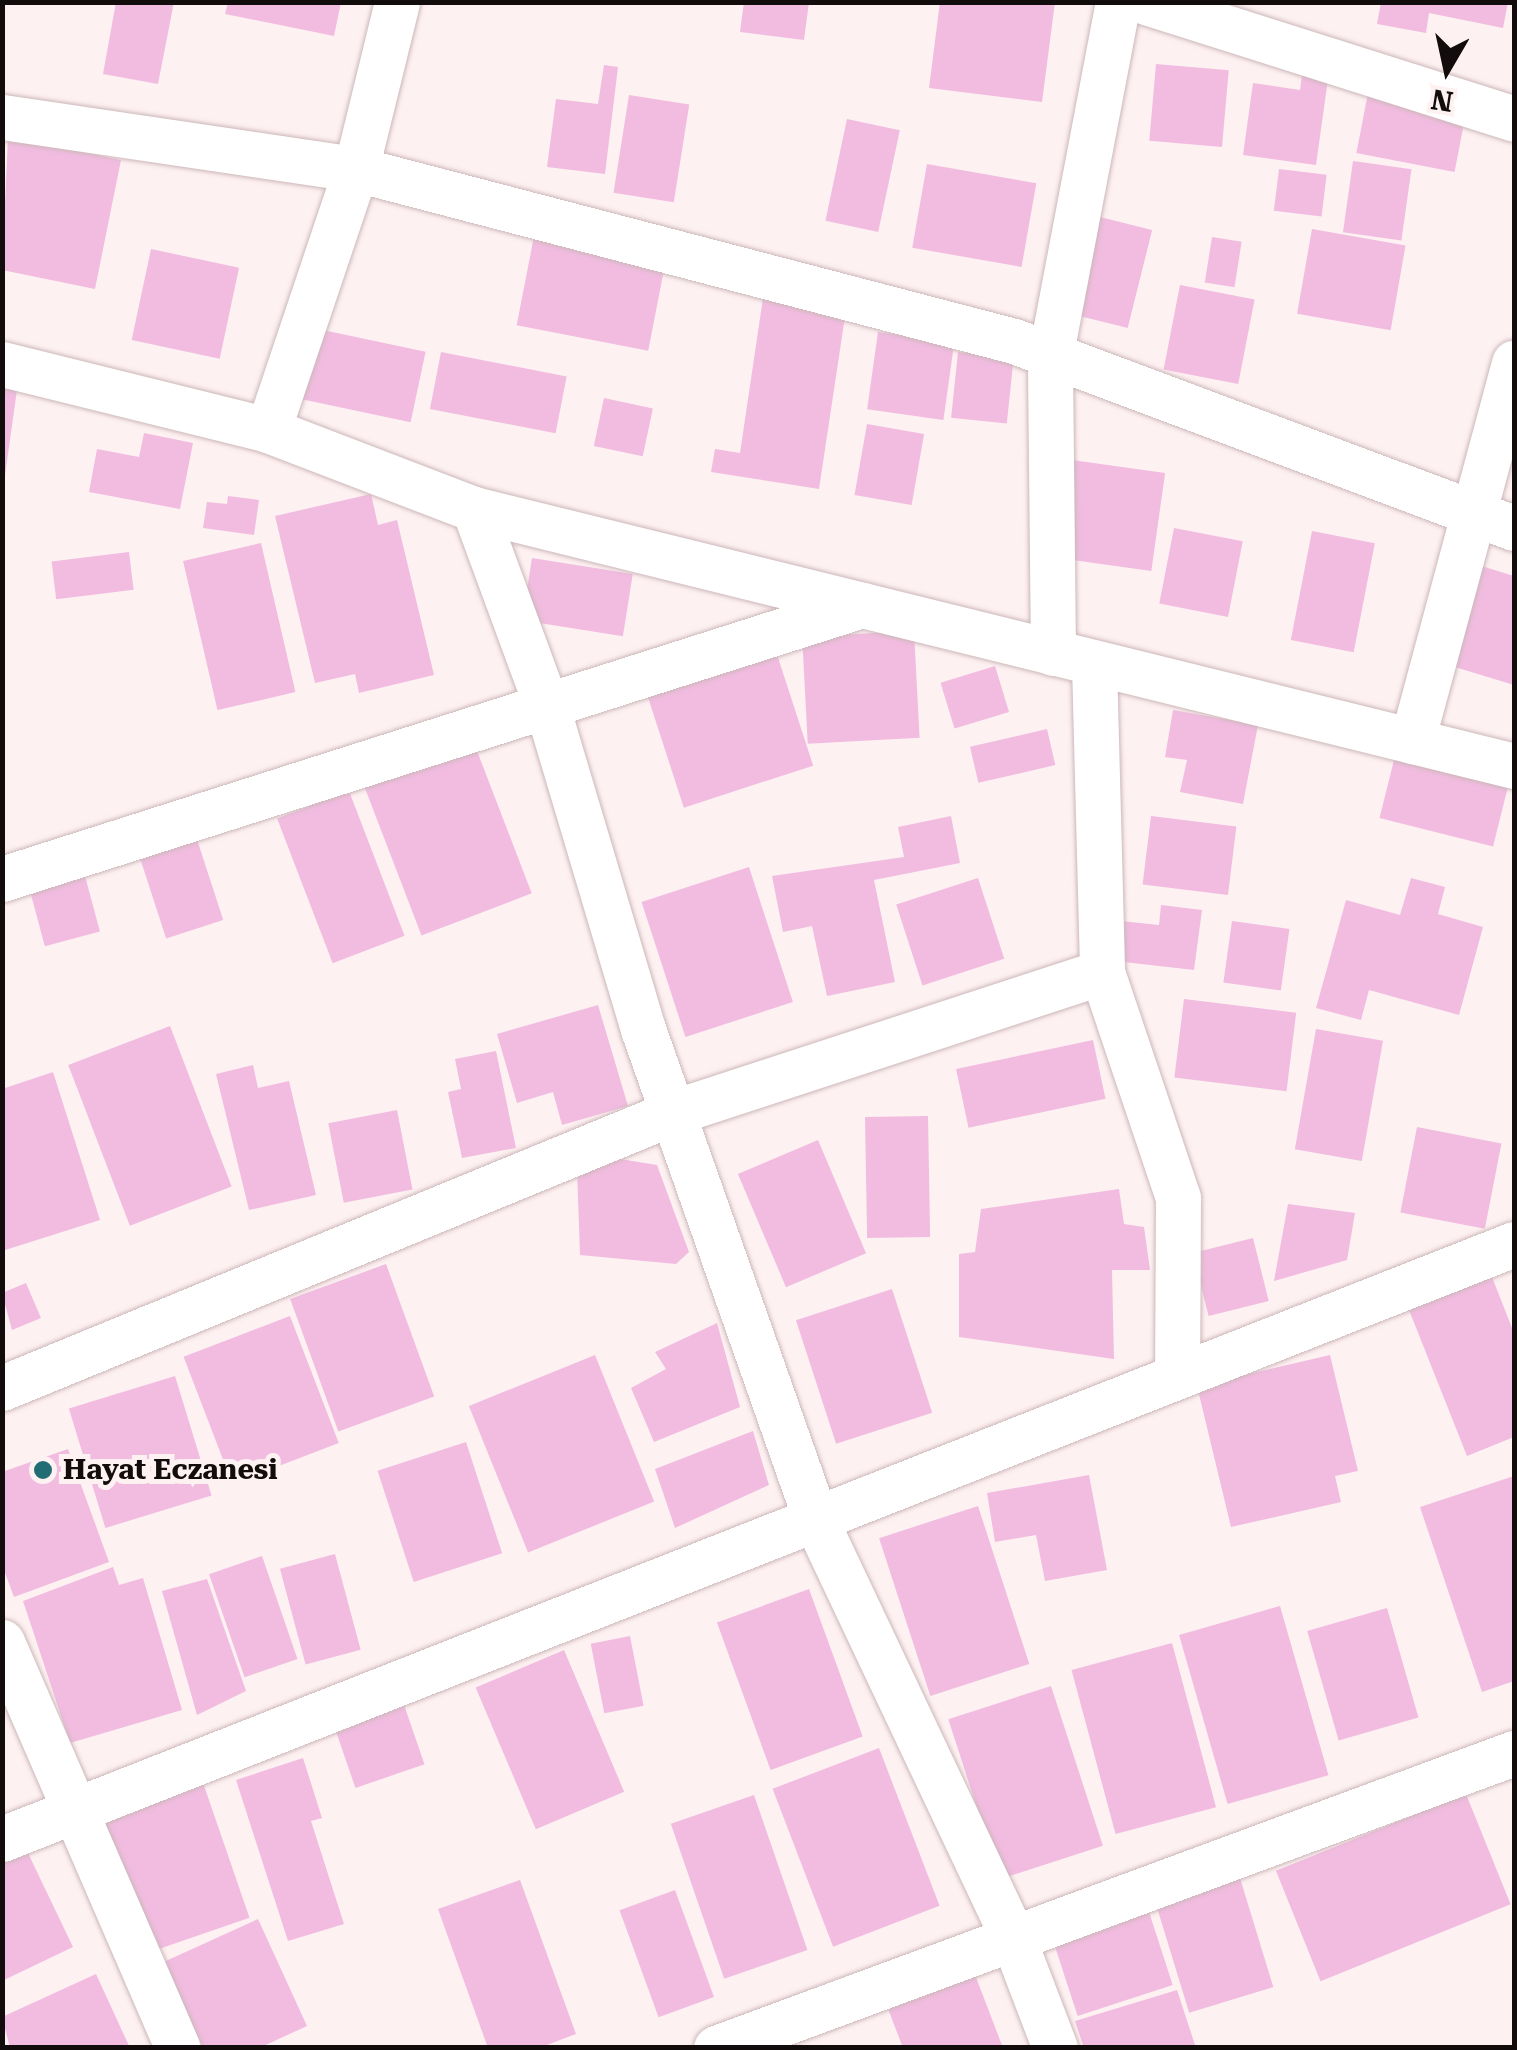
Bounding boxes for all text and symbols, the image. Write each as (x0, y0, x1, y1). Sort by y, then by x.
north arrow (1397, 20, 1497, 120)
text: N (1429, 82, 1455, 118)
place label: Hayat Eczanesi (63, 1453, 278, 1487)
marker: Hayat Eczanesi (32, 1459, 54, 1481)

